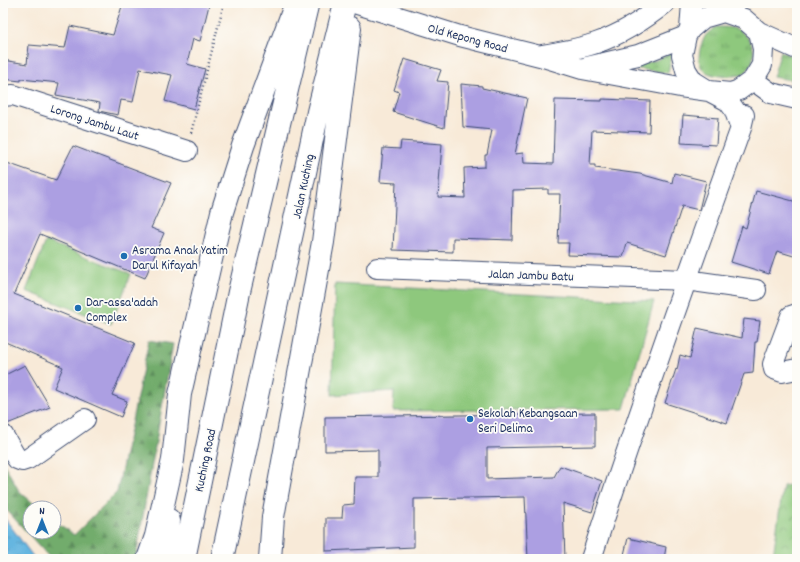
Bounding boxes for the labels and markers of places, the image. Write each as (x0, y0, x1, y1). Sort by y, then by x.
place label: Asrama Anak Yatim Darul Kifayah (132, 242, 228, 276)
marker: Asrama Anak Yatim Darul Kifayah (119, 251, 129, 261)
place label: Dar-assa'adah Complex (86, 294, 158, 328)
marker: Dar-assa'adah Complex (73, 303, 83, 313)
place label: Sekolah Kebangsaan Seri Delima (478, 405, 578, 439)
marker: Sekolah Kebangsaan Seri Delima (465, 414, 475, 424)

